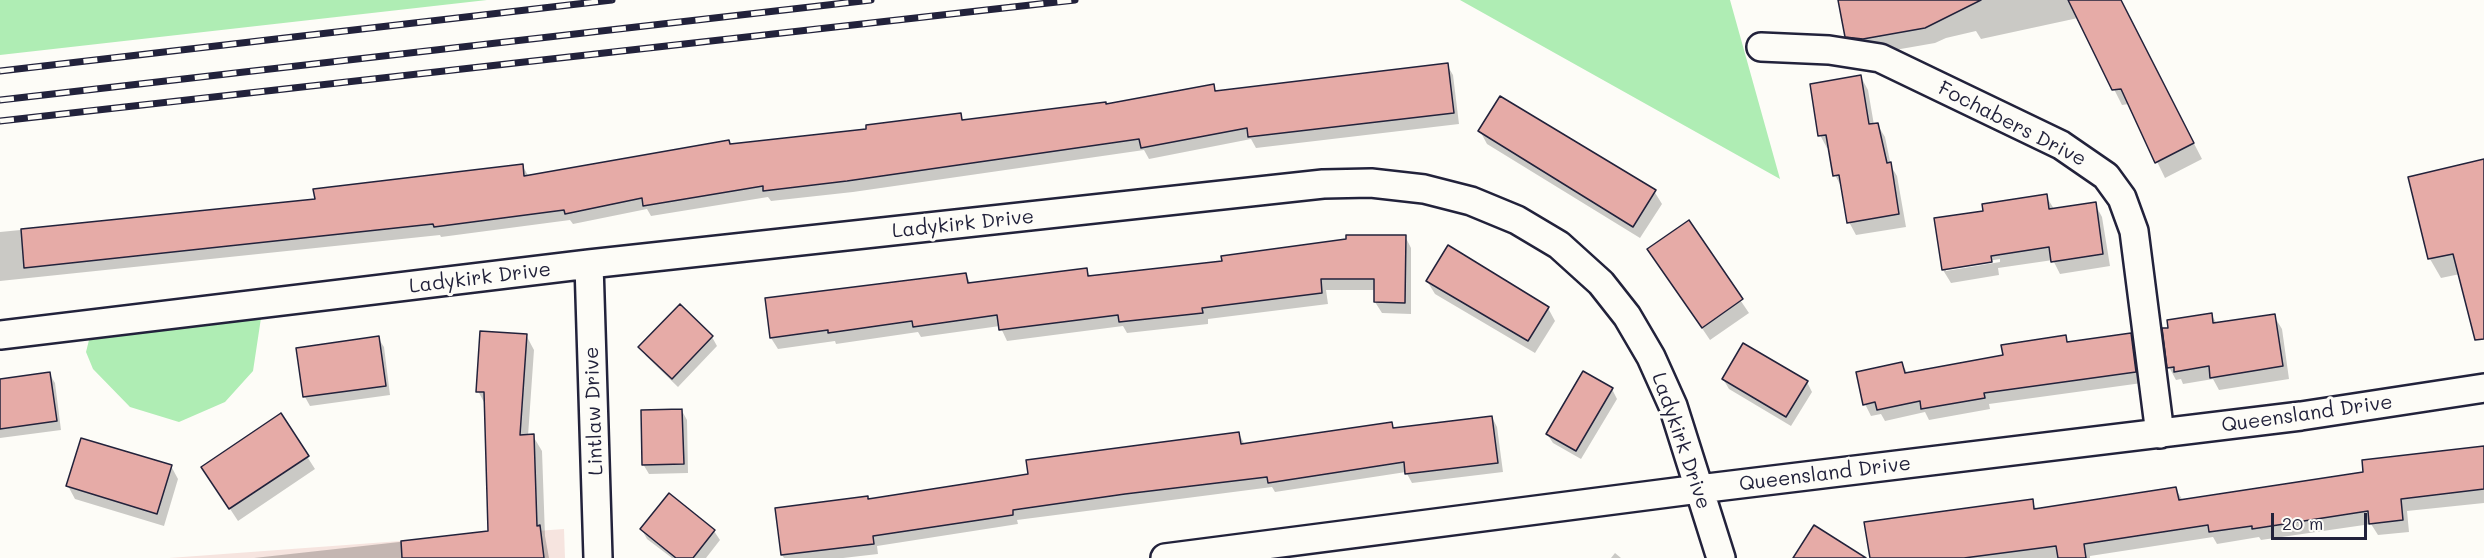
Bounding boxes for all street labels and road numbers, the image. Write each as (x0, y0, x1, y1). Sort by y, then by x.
street label: Fochabers Drive (1934, 76, 2090, 172)
street label: Ladykirk Drive (891, 205, 1035, 243)
street label: Ladykirk Drive (408, 257, 552, 299)
street label: Lintlaw Drive (580, 346, 608, 476)
street label: Ladykirk Drive (1646, 370, 1716, 512)
street label: Queensland Drive (2220, 390, 2394, 438)
street label: Queensland Drive (1738, 452, 1912, 496)

